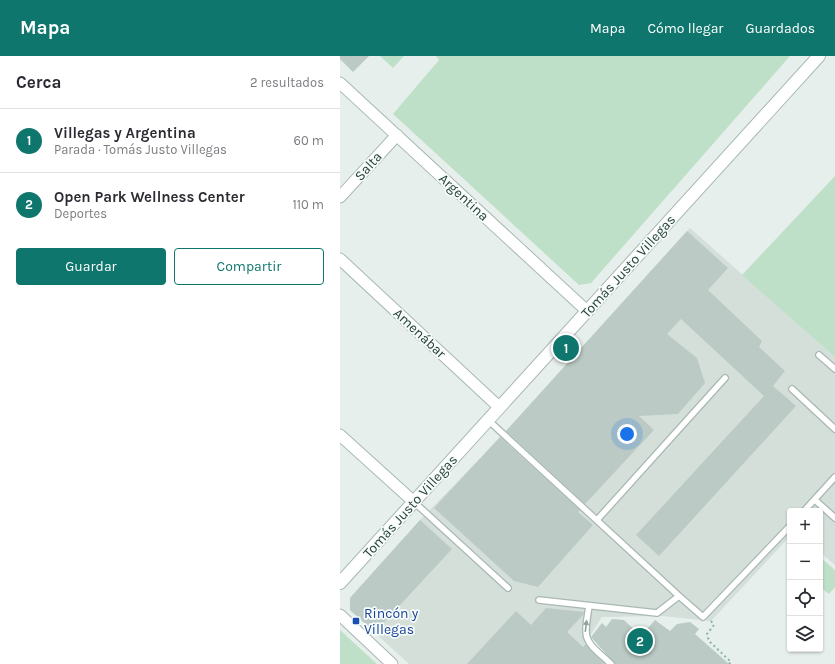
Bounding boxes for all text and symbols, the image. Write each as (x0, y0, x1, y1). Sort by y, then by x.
text: Mapa (20, 17, 70, 39)
text: Mapa (590, 20, 625, 37)
text: Cómo llegar (647, 20, 723, 37)
text: Guardados (745, 20, 815, 37)
text: Cerca (16, 72, 61, 92)
text: 2 resultados (250, 75, 324, 90)
text: Villegas y Argentina (54, 124, 196, 142)
text: 1 (27, 133, 31, 148)
text: 60 m (294, 133, 324, 148)
text: Parada · Tomás Justo Villegas (54, 142, 227, 157)
street label: Salta (351, 148, 386, 184)
street label: Argentina (435, 170, 492, 225)
text: Open Park Wellness Center (54, 188, 245, 206)
text: 2 (25, 197, 33, 212)
text: 110 m (292, 197, 324, 212)
text: Deportes (54, 206, 107, 221)
street label: Tomás Justo Villegas (578, 211, 679, 321)
button: Guardar (16, 248, 166, 285)
button: Compartir (174, 248, 324, 285)
street label: Amenábar (390, 305, 450, 363)
pin: 1 (553, 333, 579, 363)
your location (617, 424, 637, 444)
street label: Tomás Justo Villegas (360, 451, 461, 561)
map controls (787, 508, 823, 652)
button: + (787, 508, 823, 544)
button: − (787, 544, 823, 580)
button: locate (787, 580, 823, 616)
place label: Rincón y Villegas (364, 605, 419, 638)
marker: Rincón y Villegas (351, 616, 361, 626)
button: layers (787, 616, 823, 652)
one-way arrow (583, 620, 589, 632)
pin: 2 (627, 626, 653, 656)

